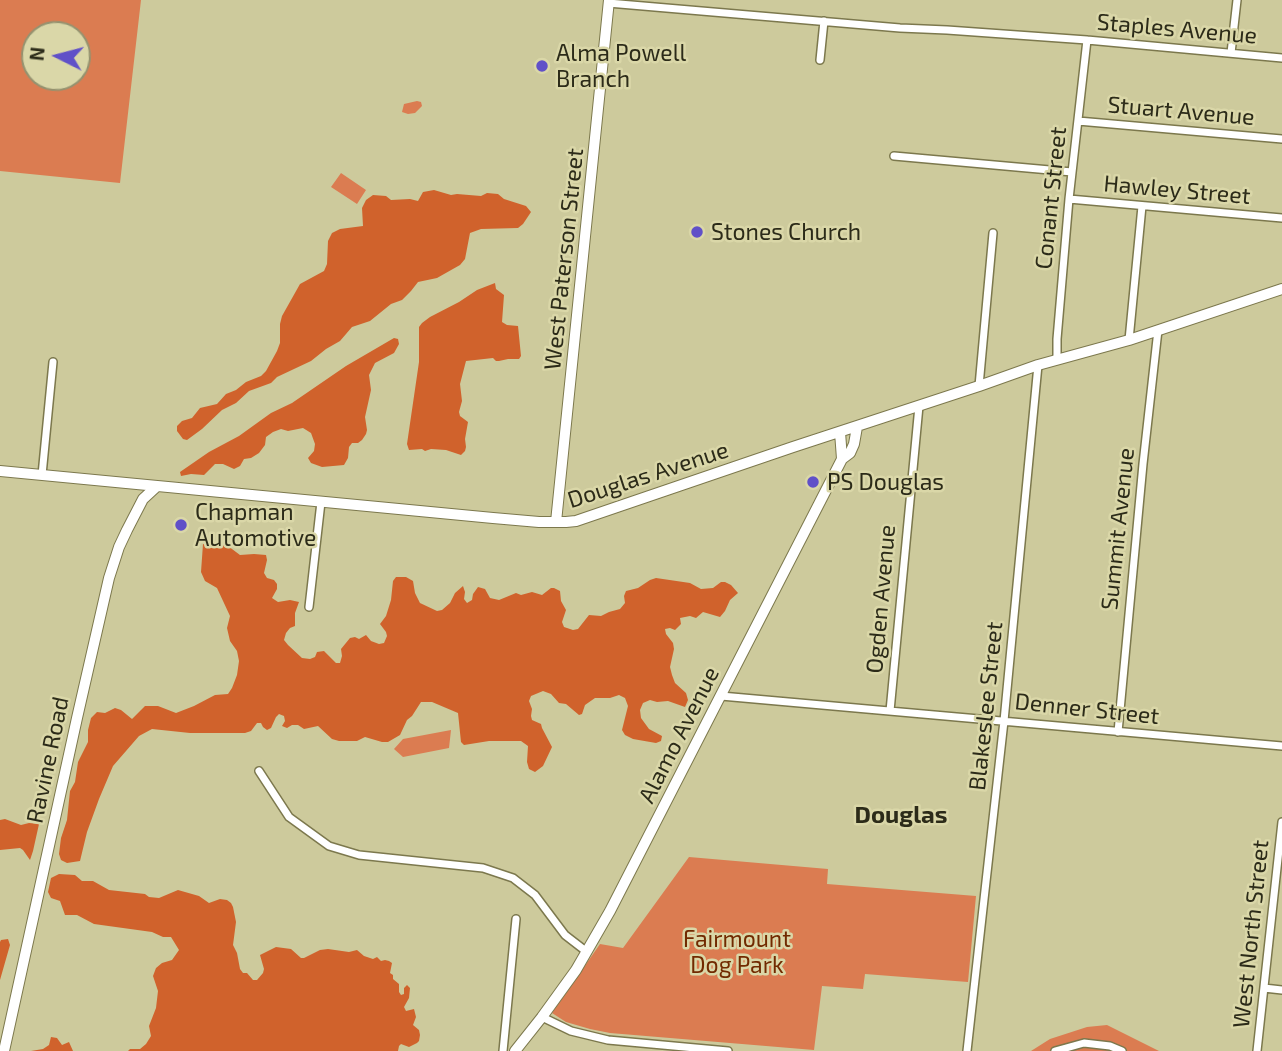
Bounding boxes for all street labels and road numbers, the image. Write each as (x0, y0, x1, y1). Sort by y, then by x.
street label: Staples Avenue (1096, 8, 1258, 50)
street label: Stuart Avenue (1106, 91, 1256, 131)
street label: Conant Street (1030, 125, 1072, 271)
street label: West Paterson Street (539, 147, 589, 371)
street label: Hawley Street (1102, 170, 1252, 210)
street label: Douglas Avenue (564, 436, 732, 514)
street label: Summit Avenue (1096, 447, 1140, 611)
street label: Ogden Avenue (861, 523, 901, 675)
street label: Blakeslee Street (963, 620, 1009, 792)
street label: Alamo Avenue (633, 662, 725, 808)
street label: Denner Street (1013, 688, 1161, 730)
street label: Ravine Road (21, 694, 75, 826)
street label: West North Street (1227, 839, 1275, 1029)

